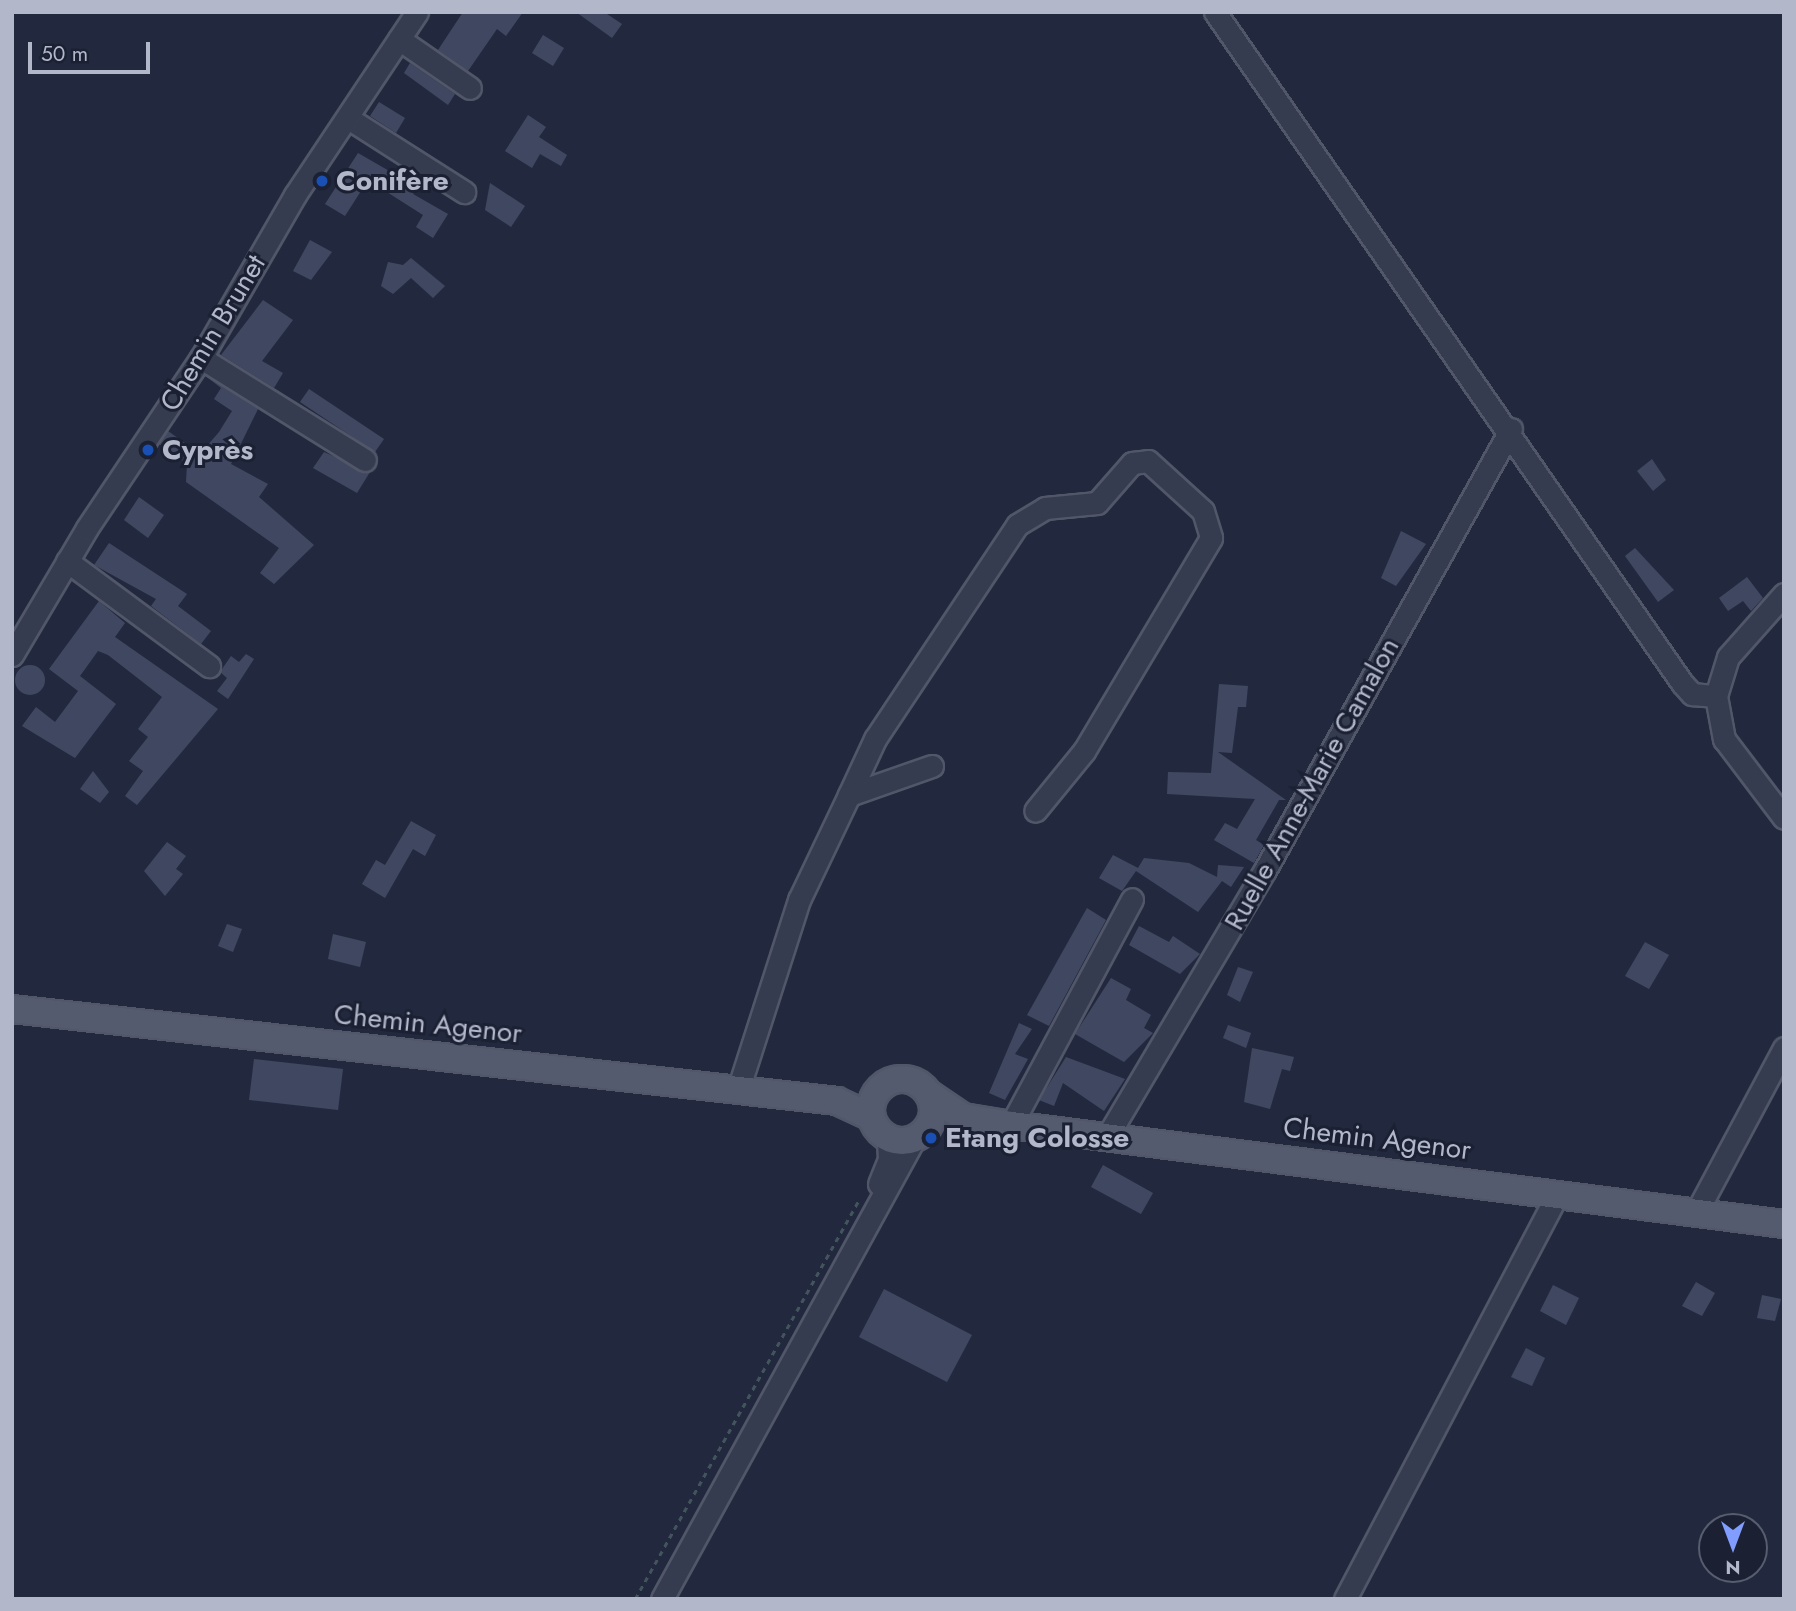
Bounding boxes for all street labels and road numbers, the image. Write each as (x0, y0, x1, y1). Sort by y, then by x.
street label: Chemin Brunet (153, 249, 273, 417)
street label: Ruelle Anne-Marie Camalon (1218, 632, 1406, 936)
street label: Chemin Agenor (332, 997, 524, 1051)
street label: Chemin Agenor (1281, 1111, 1473, 1167)

